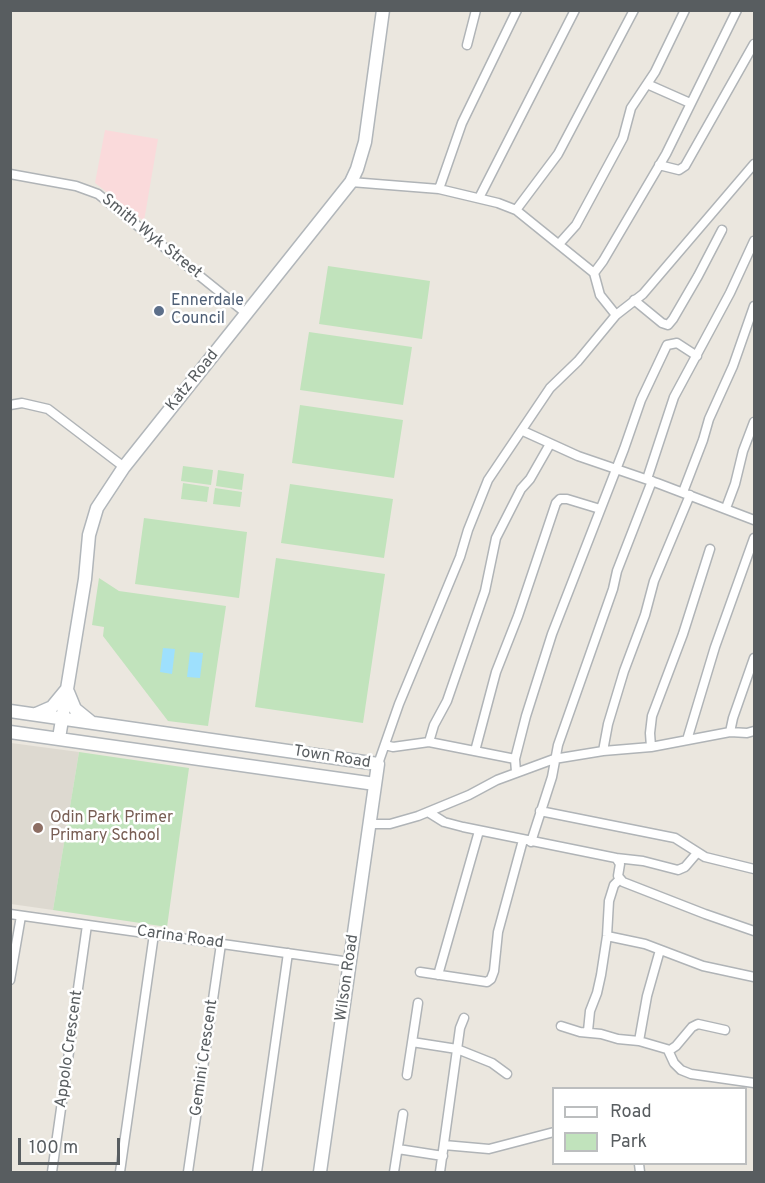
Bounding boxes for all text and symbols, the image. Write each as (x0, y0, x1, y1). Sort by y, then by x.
street label: Smith Wyk Street (97, 191, 205, 283)
place label: Ennerdale Council (171, 292, 244, 330)
marker: Ennerdale Council (152, 304, 166, 318)
street label: Katz Road (162, 346, 224, 416)
street label: Town Road (292, 742, 372, 774)
place label: Odin Park Primer Primary School (50, 809, 173, 847)
marker: Odin Park Primer Primary School (31, 821, 45, 835)
street label: Carina Road (135, 922, 225, 954)
street label: Wilson Road (332, 933, 364, 1023)
street label: Appolo Crescent (52, 989, 88, 1109)
street label: Gemini Crescent (187, 998, 223, 1118)
legend (552, 1087, 747, 1165)
text: Road (610, 1101, 652, 1124)
scale bar (21, 1126, 123, 1164)
text: Park (610, 1131, 647, 1154)
text: 100 m (29, 1137, 78, 1160)

